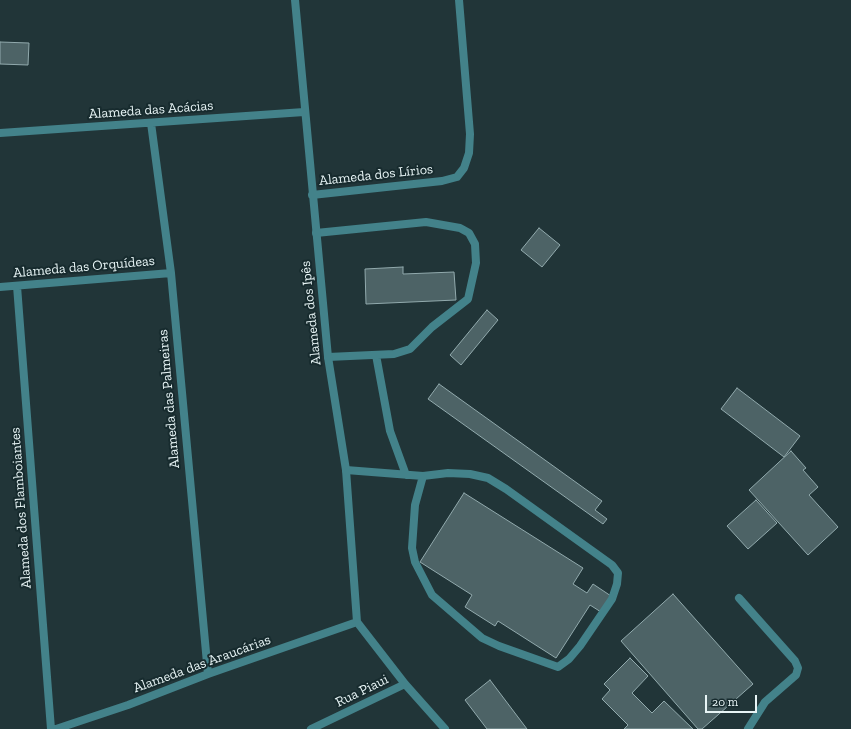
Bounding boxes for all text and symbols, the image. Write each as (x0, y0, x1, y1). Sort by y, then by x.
street label: Alameda das Acácias (88, 97, 214, 123)
street label: Alameda dos Lírios (318, 161, 434, 189)
street label: Alameda das Orquídeas (12, 252, 156, 282)
street label: Alameda dos Ipês (297, 260, 325, 366)
street label: Alameda das Palmeiras (155, 329, 183, 469)
street label: Alameda dos Flamboiantes (7, 427, 35, 589)
street label: Alameda das Araucárias (131, 631, 273, 697)
street label: Rua Piaui (333, 671, 391, 711)
scale bar (707, 687, 759, 713)
text: 20 m (712, 695, 738, 709)

